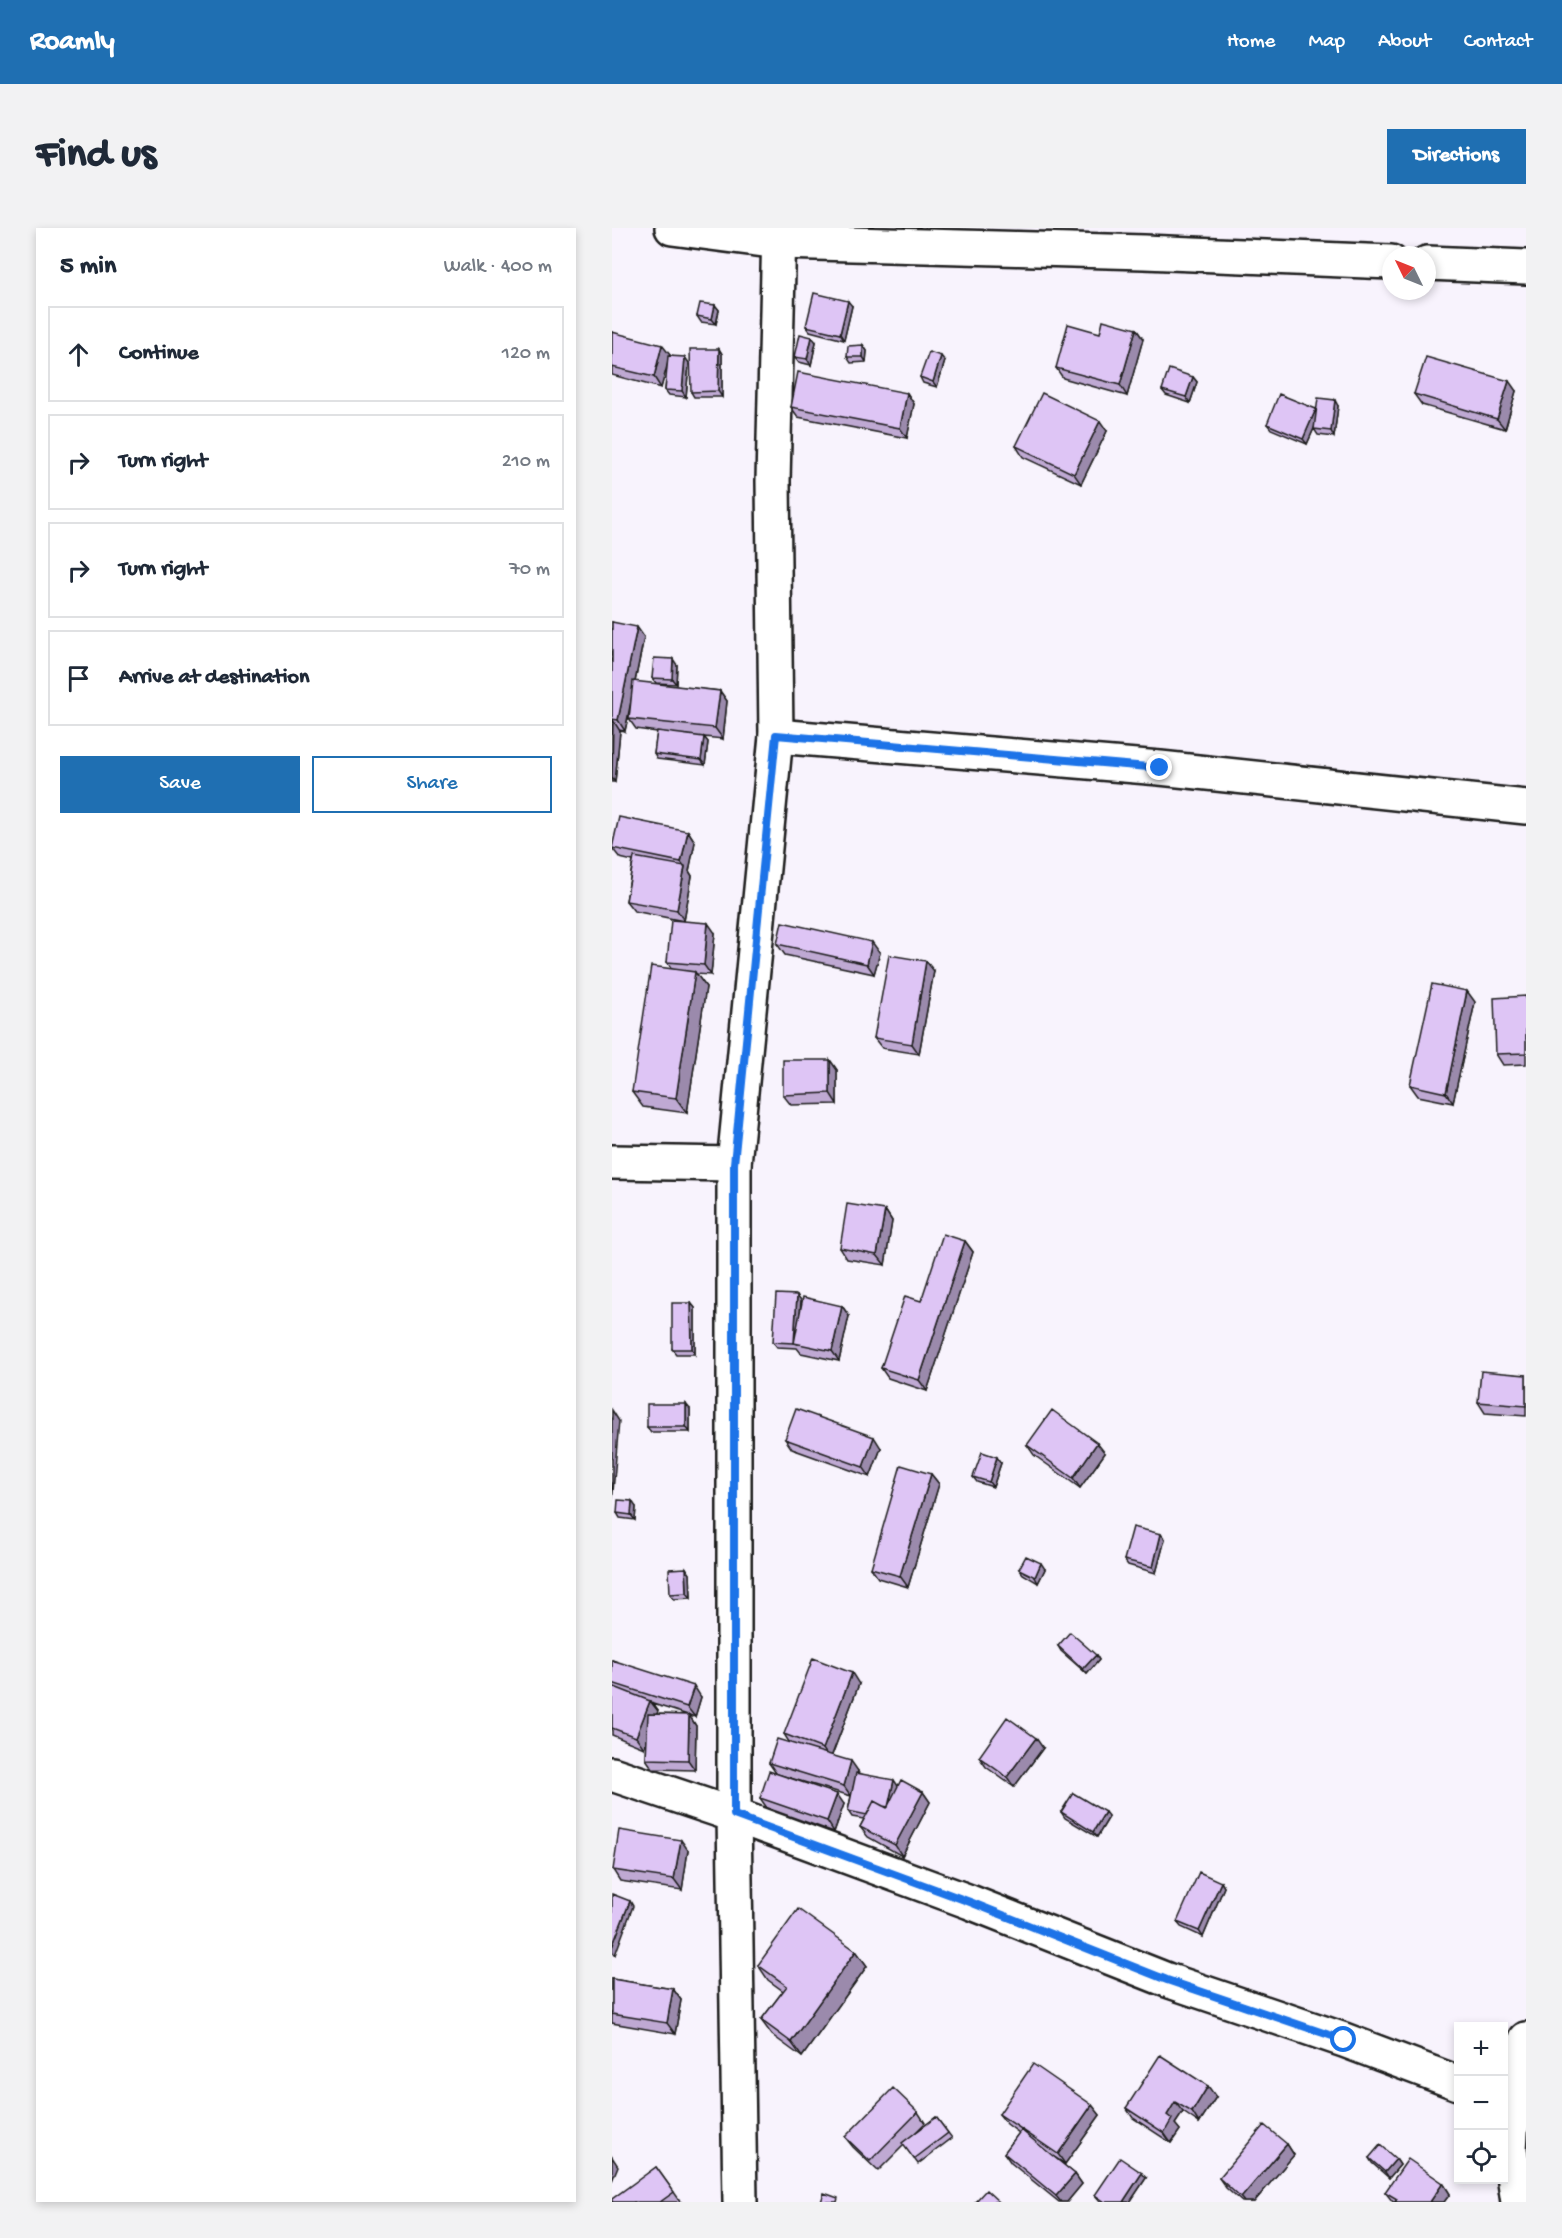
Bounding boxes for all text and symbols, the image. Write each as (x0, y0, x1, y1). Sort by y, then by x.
text: Roamly (30, 26, 115, 59)
text: Home (1227, 30, 1275, 55)
text: Map (1308, 30, 1345, 55)
text: About (1378, 30, 1431, 55)
text: Contact (1464, 30, 1532, 55)
button: Directions (1387, 129, 1526, 184)
text: Find us (36, 132, 156, 181)
north arrow (1382, 246, 1436, 300)
text: 5 min (60, 252, 116, 283)
text: Walk · 400 m (444, 256, 552, 279)
icon: ahead (62, 338, 95, 371)
text: Continue (119, 341, 199, 367)
text: 120 m (502, 343, 550, 366)
icon: right (62, 446, 95, 479)
text: Turn right (119, 449, 207, 475)
text: 210 m (502, 451, 550, 474)
icon: right (62, 554, 95, 587)
text: Turn right (119, 557, 207, 583)
text: 70 m (509, 559, 550, 582)
icon: arrive (62, 662, 95, 695)
text: Arrive at destination (119, 665, 309, 691)
route end (1146, 754, 1172, 780)
button: Save (60, 756, 300, 813)
button: Share (312, 756, 552, 813)
map controls (1454, 2022, 1508, 2184)
button: + (1454, 2022, 1508, 2076)
route start (1330, 2026, 1356, 2052)
button: − (1454, 2076, 1508, 2130)
button: locate (1454, 2130, 1508, 2184)

